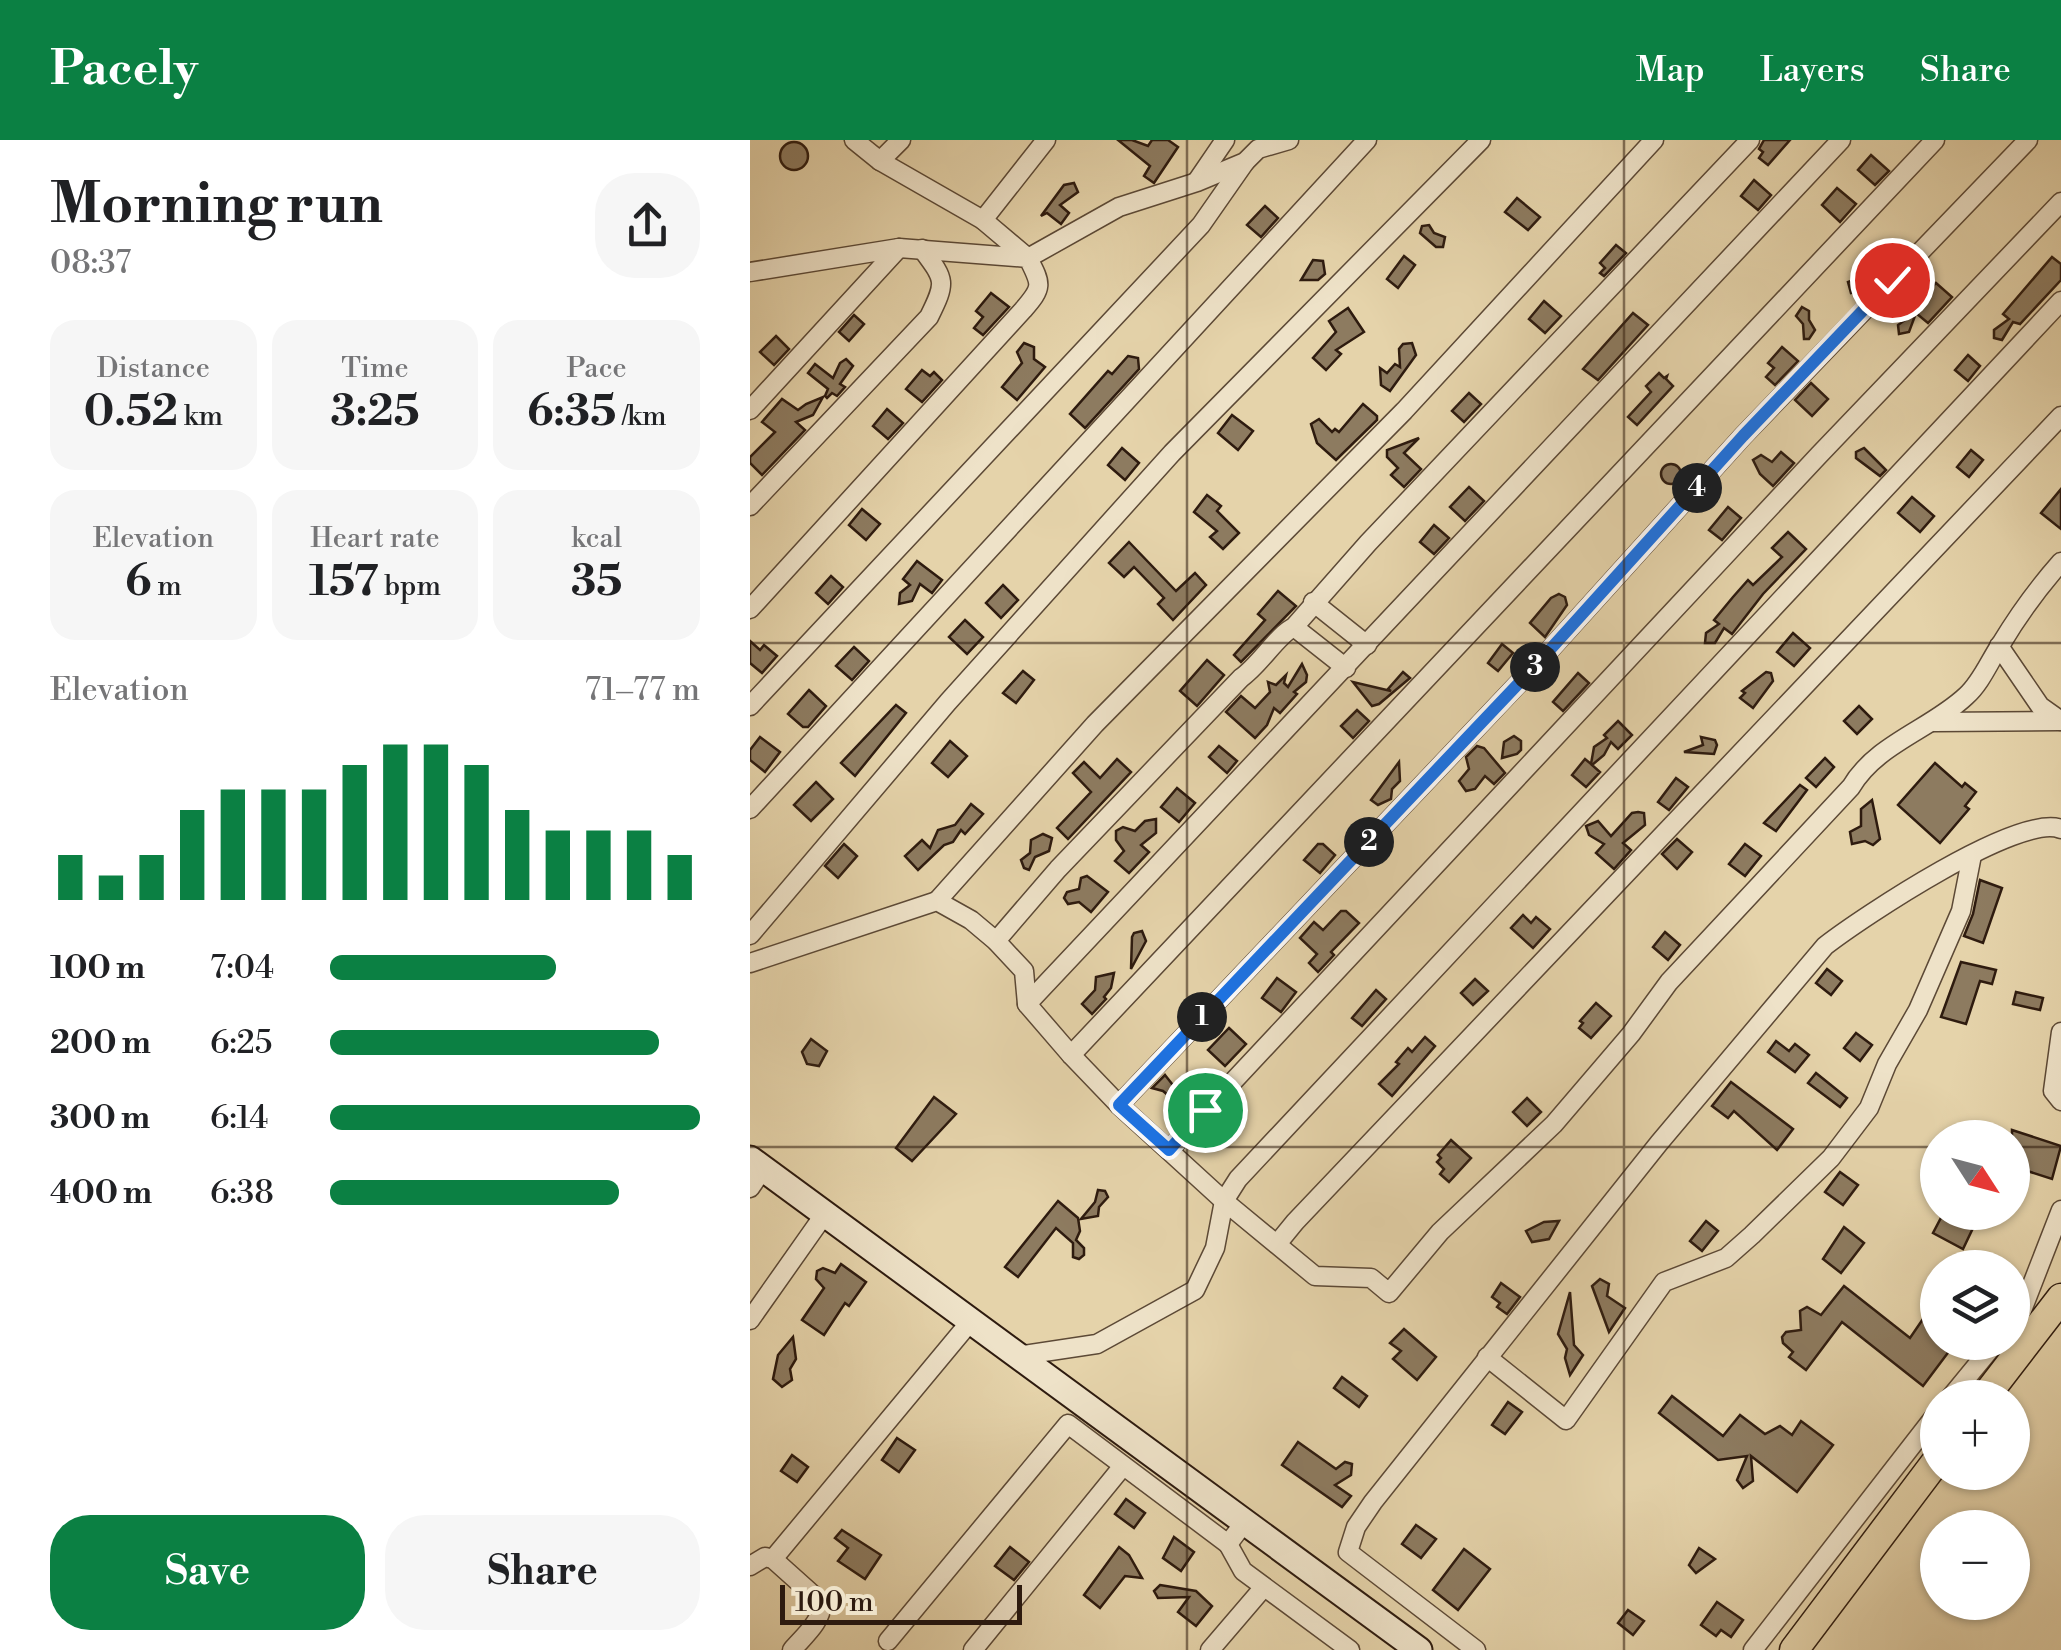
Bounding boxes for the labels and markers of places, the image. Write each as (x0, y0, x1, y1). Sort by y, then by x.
pin (1850, 238, 1935, 323)
pin: 4 (1672, 463, 1722, 513)
pin: 3 (1510, 642, 1560, 692)
pin: 2 (1344, 817, 1394, 867)
pin: 1 (1177, 992, 1227, 1042)
pin (1163, 1068, 1248, 1153)

